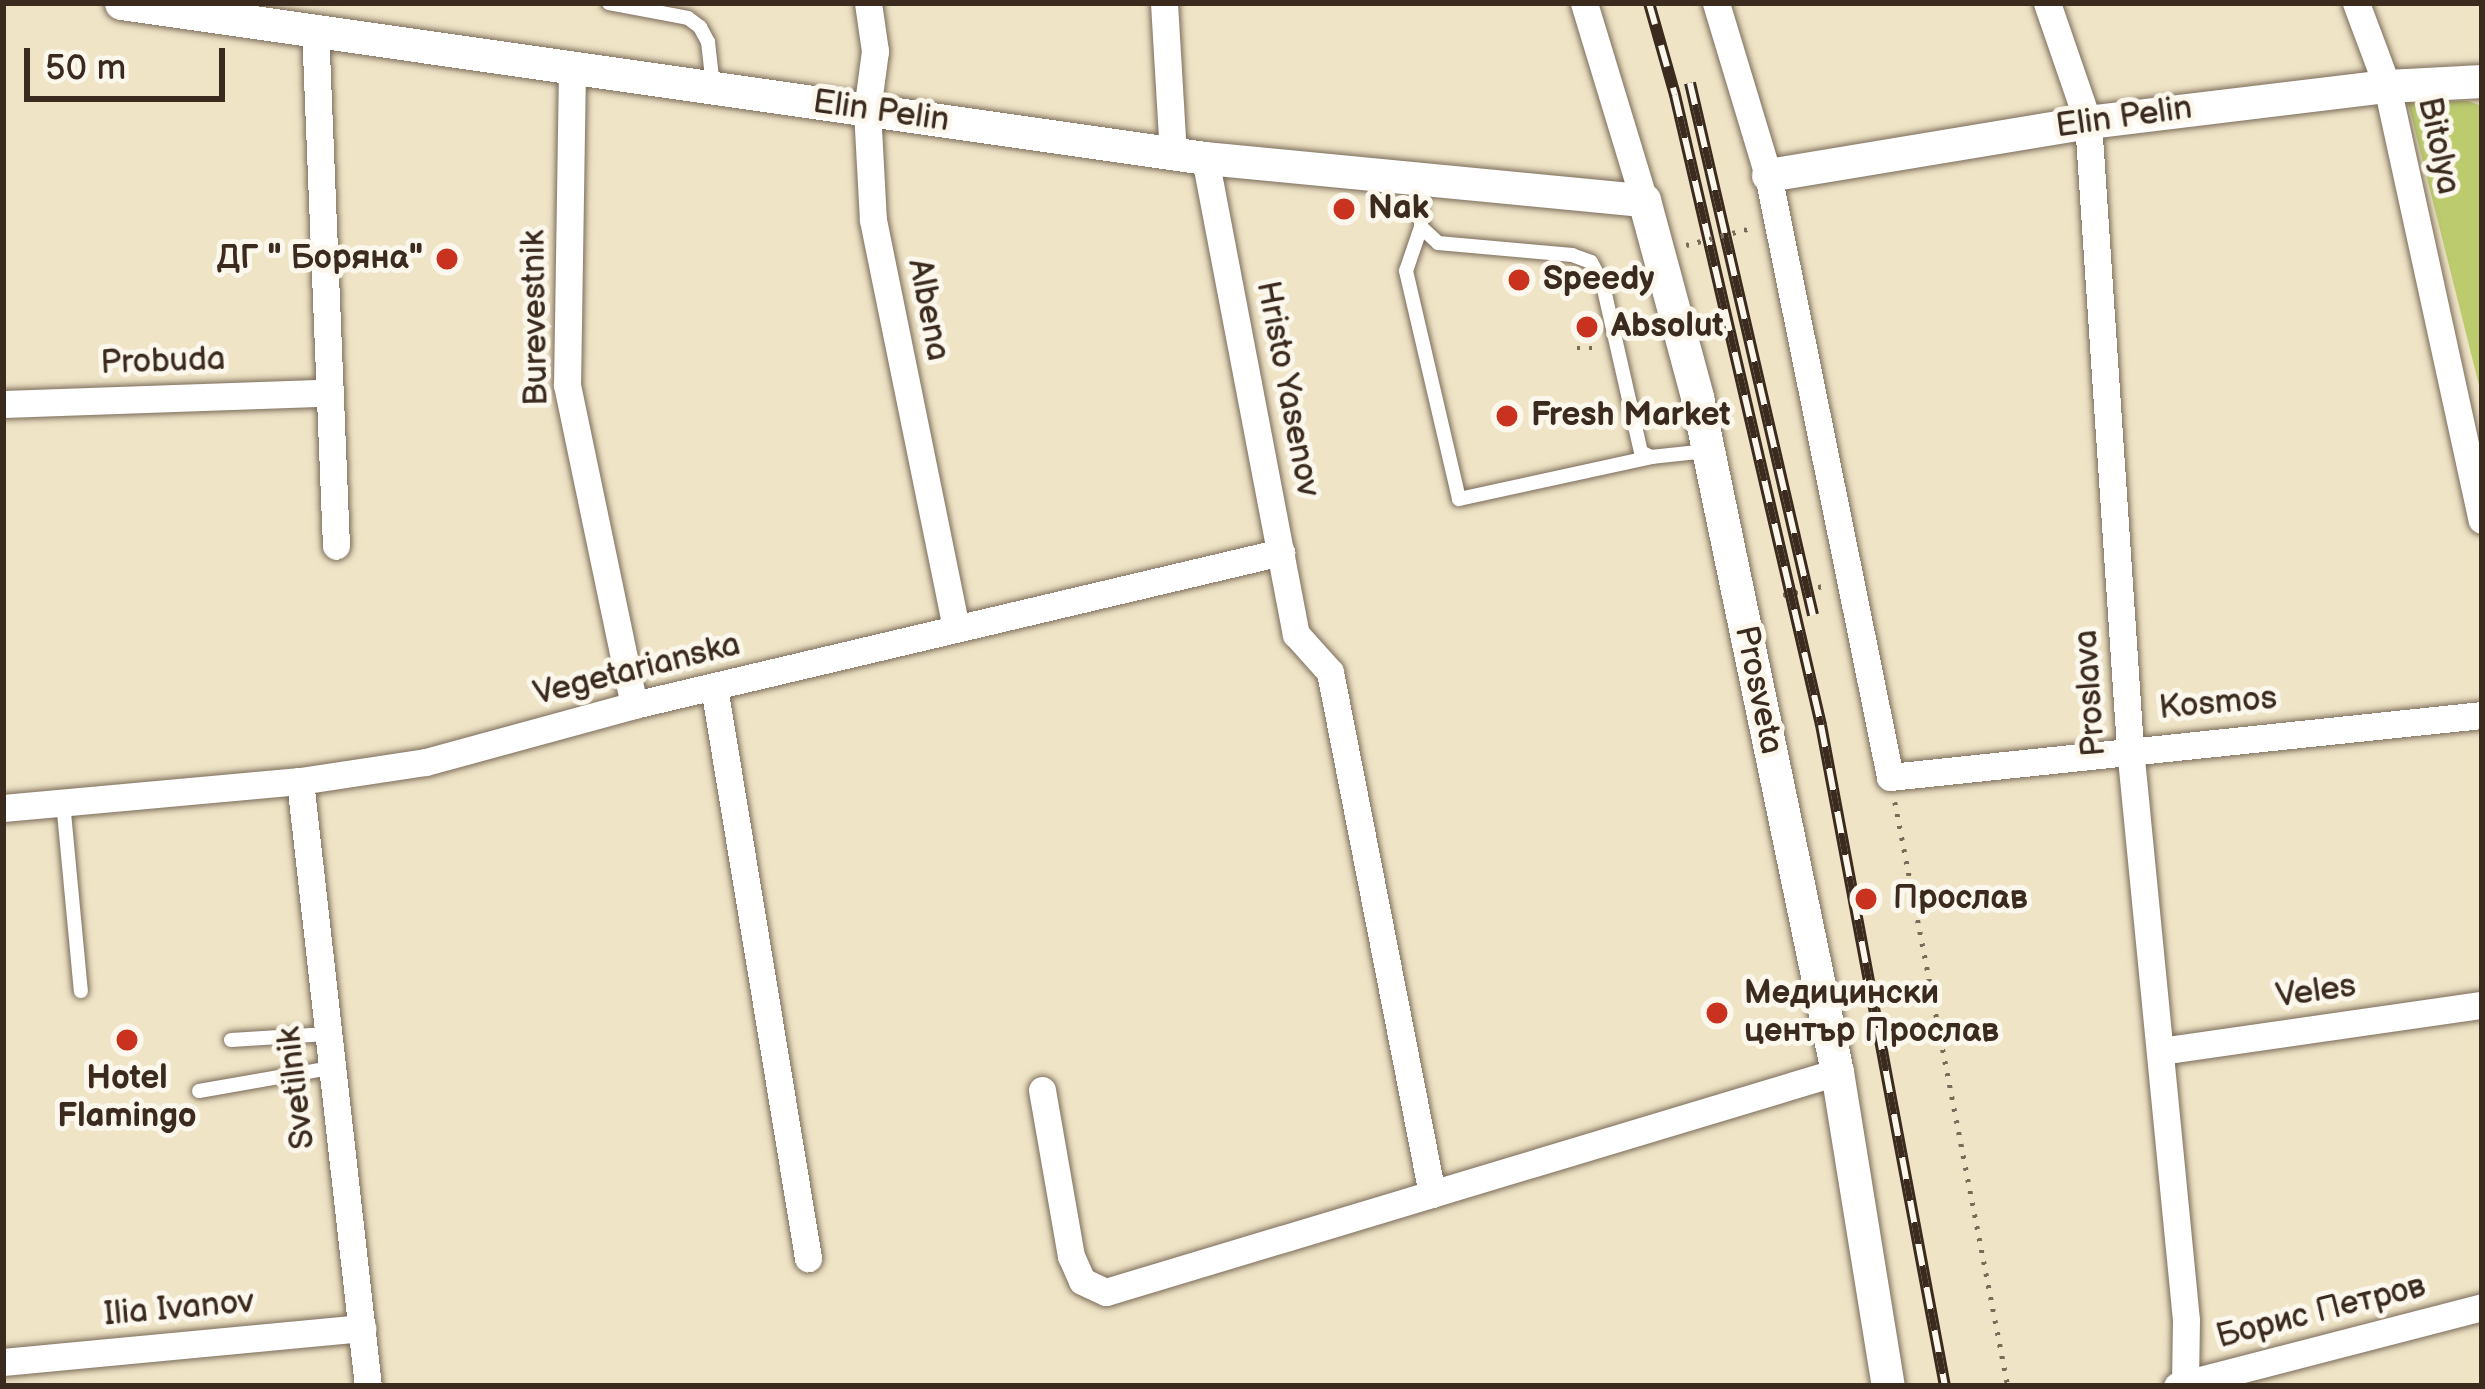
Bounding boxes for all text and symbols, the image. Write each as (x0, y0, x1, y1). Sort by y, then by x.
scale bar (30, 24, 231, 98)
text: 50 m (45, 47, 126, 90)
street label: Elin Pelin (810, 83, 952, 141)
street label: Elin Pelin (2053, 89, 2195, 147)
street label: Bitolya (2408, 94, 2468, 198)
place label: Nak (1368, 189, 1429, 229)
marker: Nak (1331, 196, 1357, 222)
street label: Burevestnik (515, 230, 557, 406)
place label: ДГ " Боряна" (217, 239, 423, 279)
marker: ДГ " Боряна" (434, 246, 460, 272)
street label: Albena (899, 256, 957, 364)
place label: Speedy (1543, 260, 1654, 300)
marker: Speedy (1506, 267, 1532, 293)
street label: Hristo Yasenov (1246, 277, 1328, 501)
place label: Absolut (1611, 307, 1723, 347)
marker: Absolut (1574, 314, 1600, 340)
street label: Probuda (100, 340, 226, 384)
place label: Fresh Market (1531, 396, 1731, 436)
marker: Fresh Market (1494, 403, 1520, 429)
street label: Prosveta (1725, 622, 1791, 758)
street label: Vegetarianska (530, 625, 744, 715)
street label: Proslava (2067, 628, 2115, 758)
street label: Kosmos (2157, 679, 2279, 729)
place label: Прослав (1893, 879, 2028, 919)
marker: Прослав (1850, 883, 1882, 915)
street label: Veles (2273, 967, 2359, 1017)
place label: Медицински център Прослав (1744, 974, 1999, 1052)
marker: Медицински център Прослав (1701, 997, 1733, 1029)
street label: Svetilnik (270, 1025, 324, 1151)
marker: Hotel Flamingo (114, 1027, 140, 1053)
place label: Hotel Flamingo (57, 1059, 197, 1137)
street label: Борис Петров (2212, 1267, 2430, 1357)
street label: Ilia Ivanov (102, 1283, 256, 1335)

